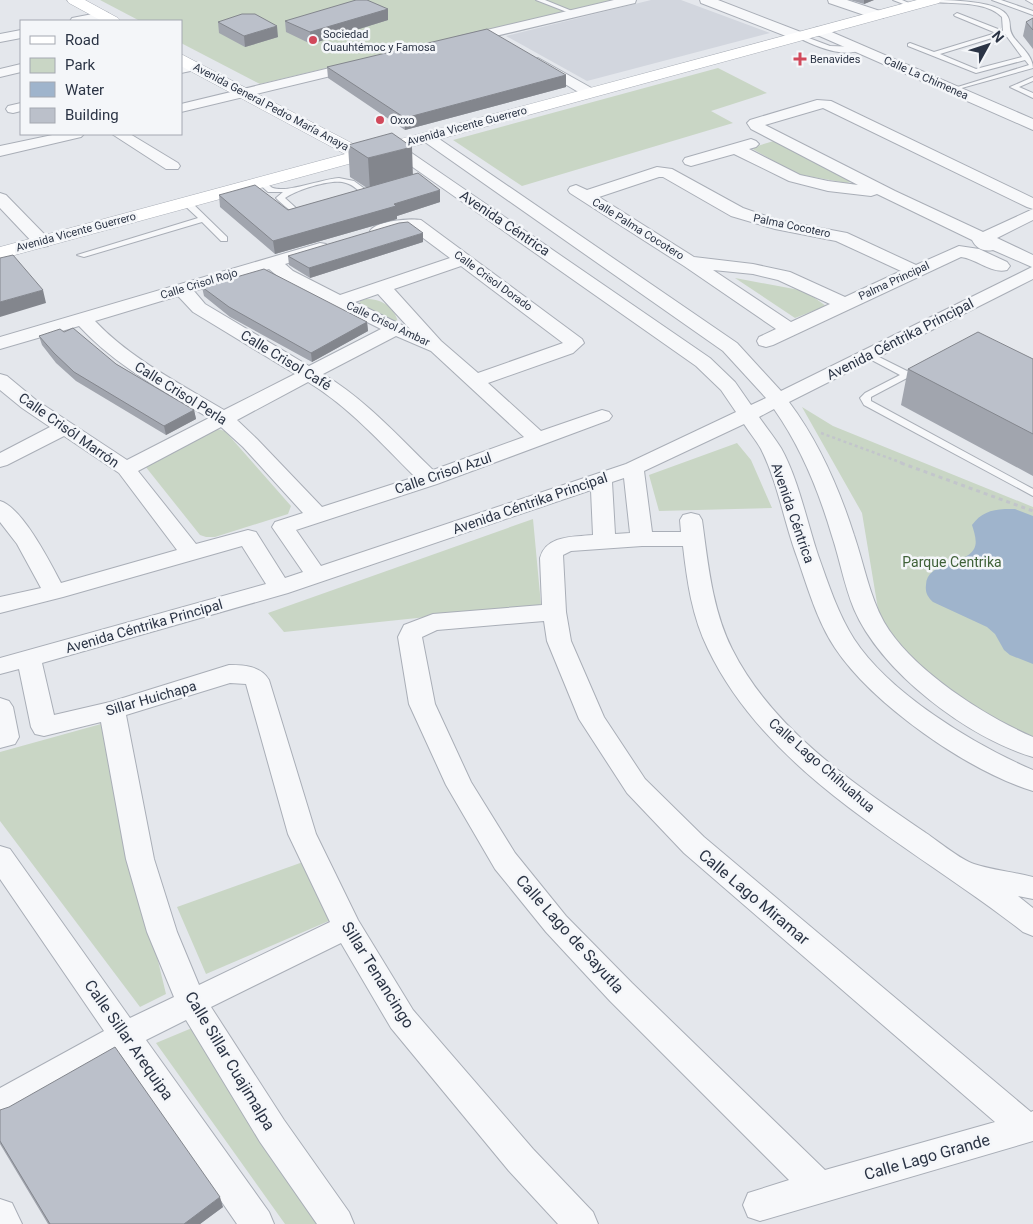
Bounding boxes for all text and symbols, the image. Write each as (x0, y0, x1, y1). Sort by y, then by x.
legend (20, 20, 182, 135)
north arrow (963, 20, 1013, 70)
place label: Sociedad Cuauhtémoc y Famosa (323, 28, 436, 54)
text: N (989, 28, 1007, 46)
text: Road (65, 31, 99, 49)
marker: Sociedad Cuauhtémoc y Famosa (307, 34, 319, 46)
marker: Benavides (794, 53, 806, 65)
place label: Benavides (810, 53, 861, 66)
street label: Calle La Chimenea (882, 54, 970, 102)
text: Park (65, 56, 96, 74)
street label: Avenida General Pedro María Anaya (191, 60, 351, 154)
text: Water (65, 81, 104, 99)
street label: Avenida Vicente Guerrero (406, 104, 528, 148)
text: Building (65, 106, 119, 124)
marker: Oxxo (374, 114, 386, 126)
place label: Oxxo (390, 114, 415, 127)
street label: Avenida Céntrica (457, 187, 553, 259)
street label: Calle Palma Cocotero (590, 195, 686, 263)
street label: Avenida Vicente Guerrero (15, 210, 137, 254)
street label: Palma Cocotero (752, 211, 832, 241)
street label: Calle Crisol Dorado (451, 248, 535, 314)
street label: Palma Principal (857, 259, 931, 303)
street label: Calle Crisol Rojo (159, 266, 239, 302)
street label: Avenida Céntrika Principal (824, 295, 976, 383)
street label: Calle Crisol Ambar (344, 299, 432, 349)
street label: Calle Crisol Café (238, 327, 334, 393)
street label: Calle Crisol Perla (132, 358, 230, 428)
street label: Calle Crisól Marrón (16, 389, 122, 471)
street label: Calle Crisol Azul (393, 449, 493, 497)
street label: Avenida Céntrica (768, 461, 818, 565)
street label: Avenida Céntrika Principal (451, 469, 609, 537)
park label: Parque Centrika (902, 554, 1002, 570)
street label: Avenida Céntrika Principal (64, 596, 224, 656)
street label: Sillar Huichapa (104, 677, 198, 719)
street label: Calle Lago Chihuahua (766, 715, 878, 815)
street label: Calle Lago Miramar (695, 845, 814, 949)
street label: Calle Lago de Sayutla (512, 871, 628, 997)
street label: Sillar Tenancingo (338, 918, 418, 1032)
street label: Calle Sillar Arequipa (80, 976, 178, 1104)
street label: Calle Sillar Cuajimalpa (181, 988, 279, 1134)
street label: Calle Lago Grande (862, 1130, 992, 1184)

